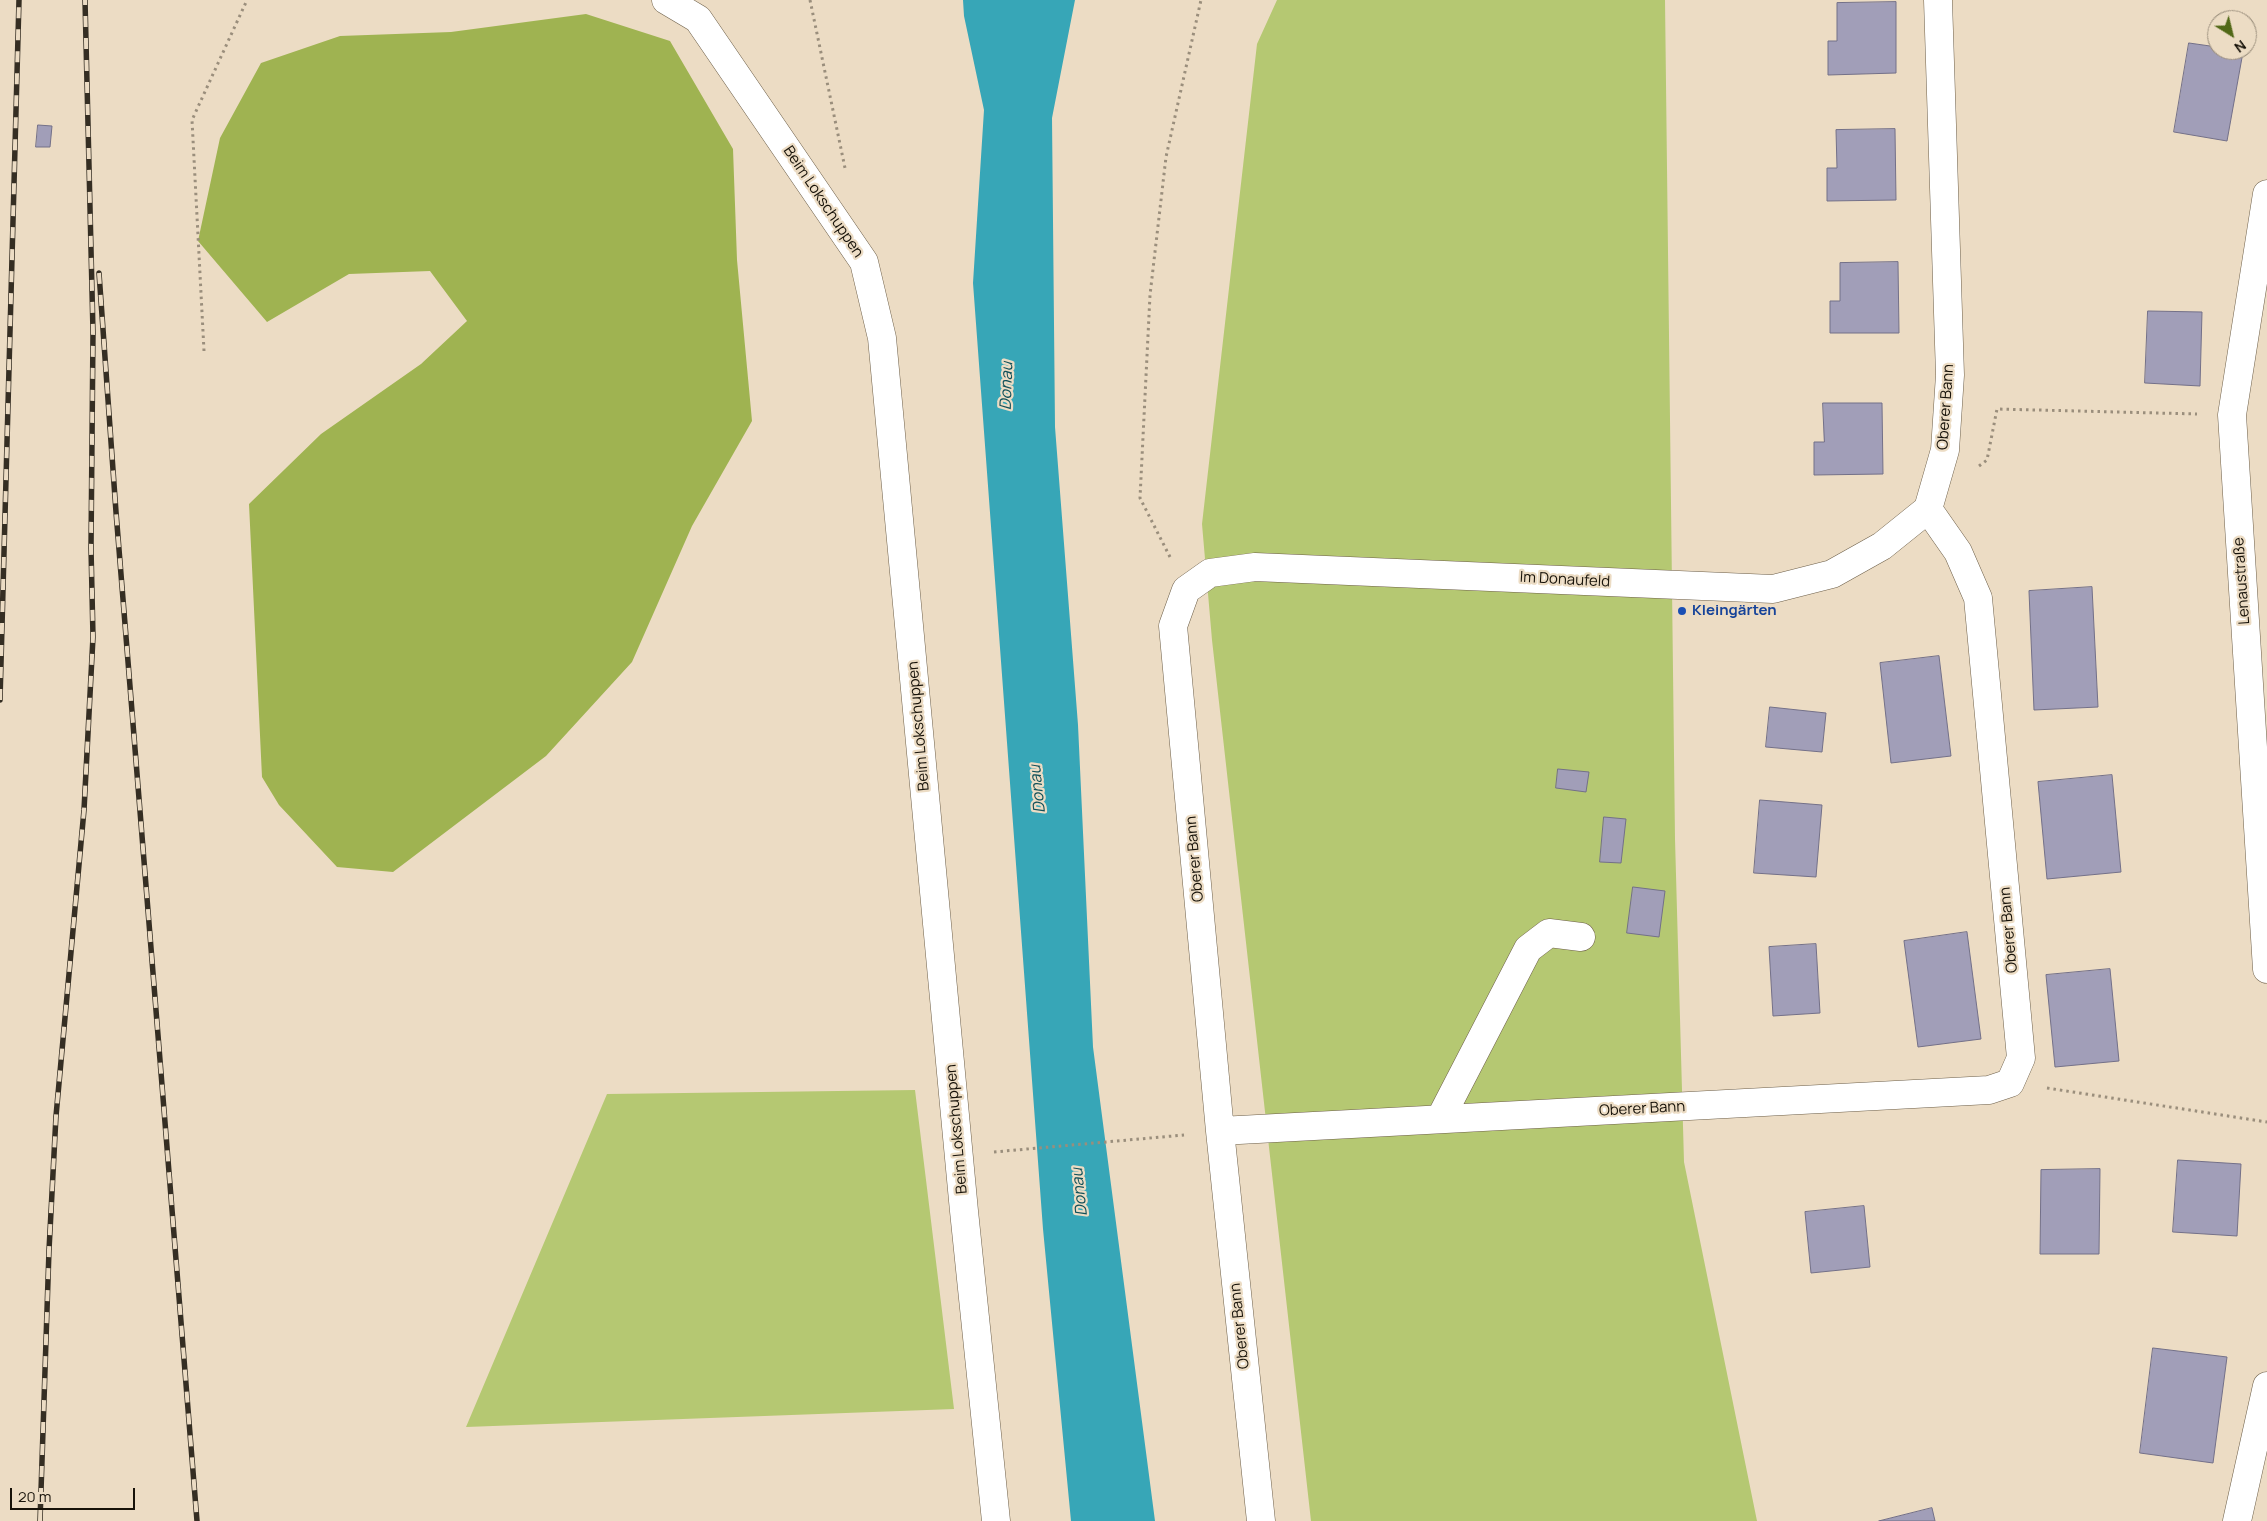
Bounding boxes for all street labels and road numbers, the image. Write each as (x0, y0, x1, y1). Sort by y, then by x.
street label: Beim Lokschuppen (779, 143, 867, 261)
street label: Oberer Bann (1934, 363, 1958, 451)
street label: Lenaustraße (2230, 537, 2254, 625)
street label: Im Donaufeld (1519, 569, 1611, 591)
street label: Beim Lokschuppen (904, 660, 934, 792)
street label: Oberer Bann (1182, 815, 1208, 903)
street label: Oberer Bann (1996, 886, 2022, 974)
street label: Beim Lokschuppen (942, 1063, 972, 1195)
street label: Oberer Bann (1598, 1098, 1686, 1120)
street label: Oberer Bann (1227, 1282, 1253, 1370)

